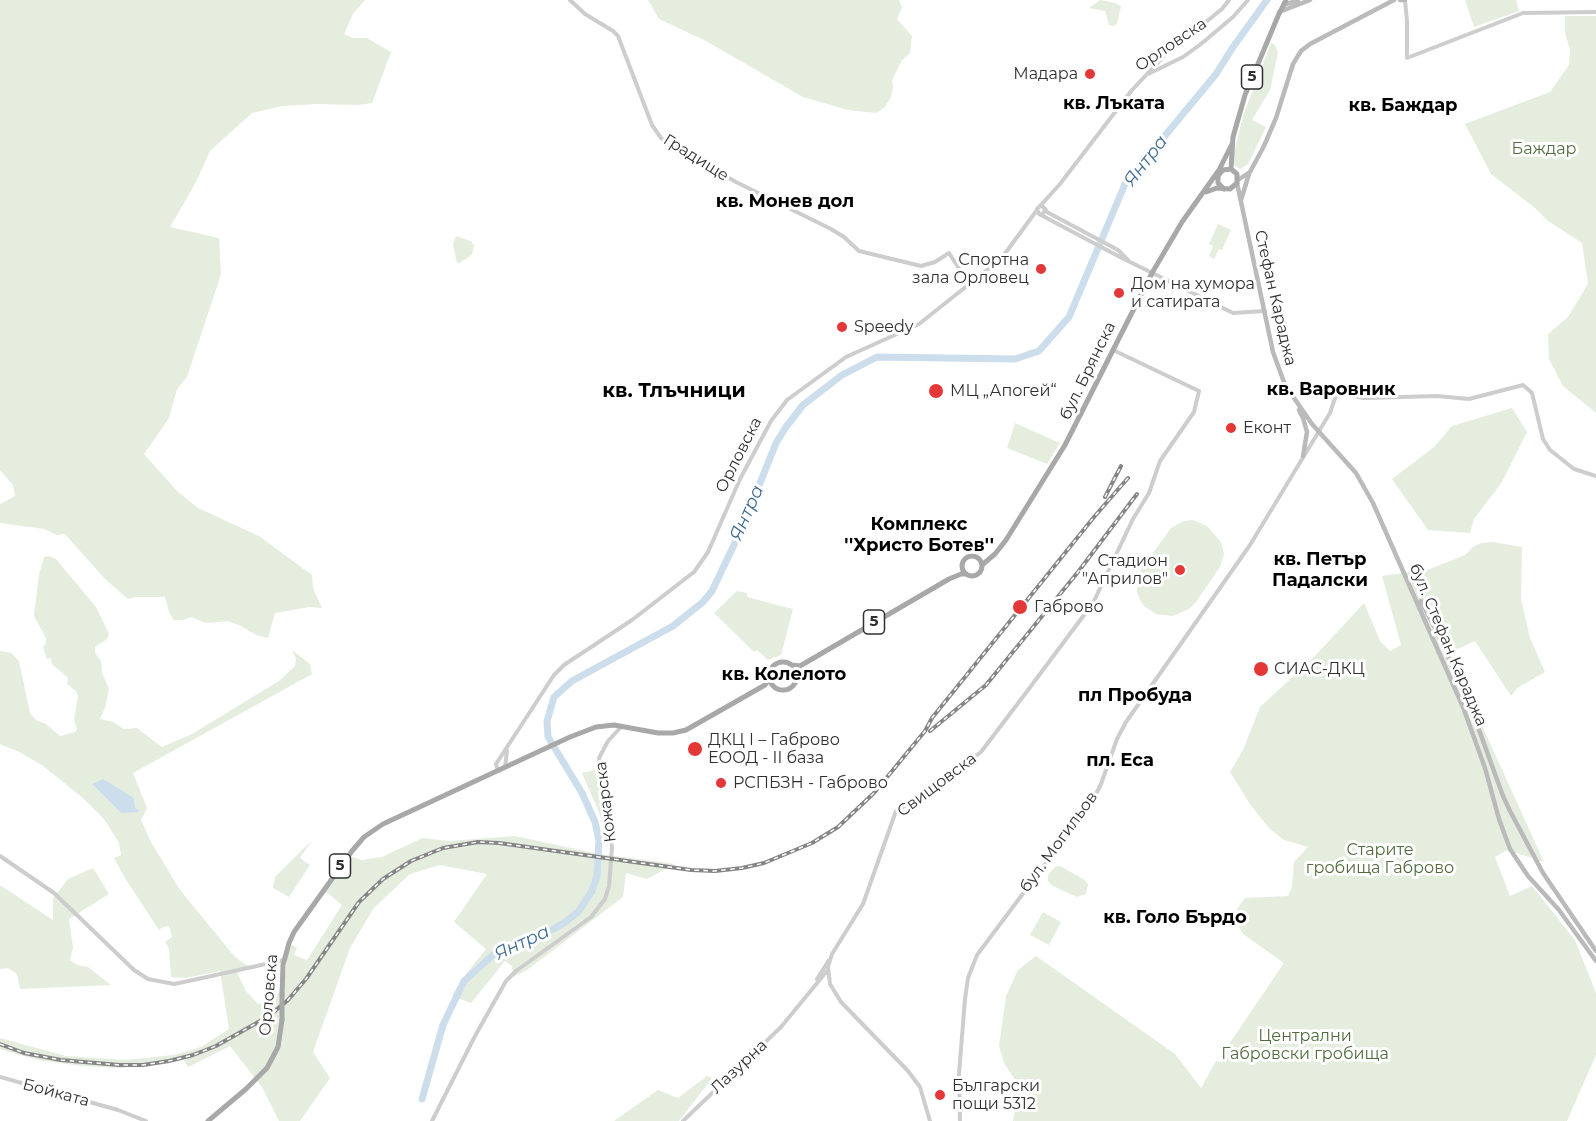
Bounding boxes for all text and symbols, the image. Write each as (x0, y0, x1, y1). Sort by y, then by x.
street label: Орловска (1132, 14, 1210, 76)
place label: Мадара (1013, 64, 1078, 84)
road number: 5 (1242, 65, 1262, 89)
marker: Мадара (1083, 67, 1097, 81)
district label: кв. Лъката (1063, 93, 1165, 115)
district label: кв. Баждар (1348, 95, 1458, 117)
street label: Градище (660, 130, 732, 186)
water label: Янтра (1119, 131, 1173, 191)
park label: Баждар (1512, 139, 1576, 159)
district label: кв. Монев дол (716, 191, 854, 213)
street label: Стефан Караджа (1250, 228, 1300, 368)
place label: Спортна зала Орловец (912, 250, 1029, 288)
marker: Спортна зала Орловец (1034, 262, 1048, 276)
place label: Дом на хумора и сатирата (1131, 274, 1255, 312)
marker: Дом на хумора и сатирата (1112, 286, 1126, 300)
place label: Speedy (854, 317, 913, 337)
street label: бул. Брянска (1056, 319, 1120, 423)
marker: Speedy (835, 320, 849, 334)
district label: кв. Тлъчници (602, 379, 746, 403)
district label: кв. Варовник (1266, 379, 1396, 401)
place label: МЦ „Апогей“ (950, 381, 1057, 401)
marker: МЦ „Апогей“ (927, 382, 945, 400)
street label: Орловска (712, 414, 766, 496)
place label: Еконт (1243, 418, 1291, 438)
marker: Еконт (1224, 421, 1238, 435)
water label: Янтра (725, 482, 769, 544)
district label: Комплекс ''Христо Ботев'' (844, 514, 994, 556)
district label: кв. Петър Падалски (1272, 549, 1368, 592)
place label: Стадион "Априлов" (1082, 551, 1168, 589)
street label: бул. Стефан Караджа (1405, 561, 1491, 729)
marker: Стадион "Априлов" (1173, 563, 1187, 577)
place label: Габрово (1034, 597, 1104, 617)
marker: Габрово (1011, 598, 1029, 616)
road number: 5 (864, 610, 884, 634)
place label: СИАС-ДКЦ (1274, 659, 1365, 679)
marker: СИАС-ДКЦ (1252, 660, 1270, 678)
district label: кв. Колелото (722, 664, 846, 686)
district label: пл Пробуда (1078, 685, 1192, 707)
place label: ДКЦ І – Габрово ЕООД - II база (708, 730, 840, 768)
marker: ДКЦ І – Габрово ЕООД - II база (686, 740, 704, 758)
street label: Свищовска (894, 749, 980, 821)
district label: пл. Еса (1086, 750, 1154, 772)
street label: Кожарска (592, 760, 620, 844)
place label: РСПБЗН - Габрово (733, 773, 888, 793)
marker: РСПБЗН - Габрово (714, 776, 728, 790)
street label: бул. Могильов (1016, 788, 1102, 896)
park label: Старите гробища Габрово (1306, 840, 1454, 878)
road number: 5 (330, 854, 350, 878)
district label: кв. Голо Бърдо (1103, 907, 1247, 929)
water label: Янтра (491, 921, 553, 965)
street label: Орловска (256, 953, 282, 1037)
park label: Централни Габровски гробища (1221, 1026, 1389, 1064)
street label: Лазурна (707, 1036, 771, 1098)
street label: Бойката (21, 1075, 91, 1111)
place label: Български пощи 5312 (952, 1076, 1040, 1114)
marker: Български пощи 5312 (933, 1088, 947, 1102)

